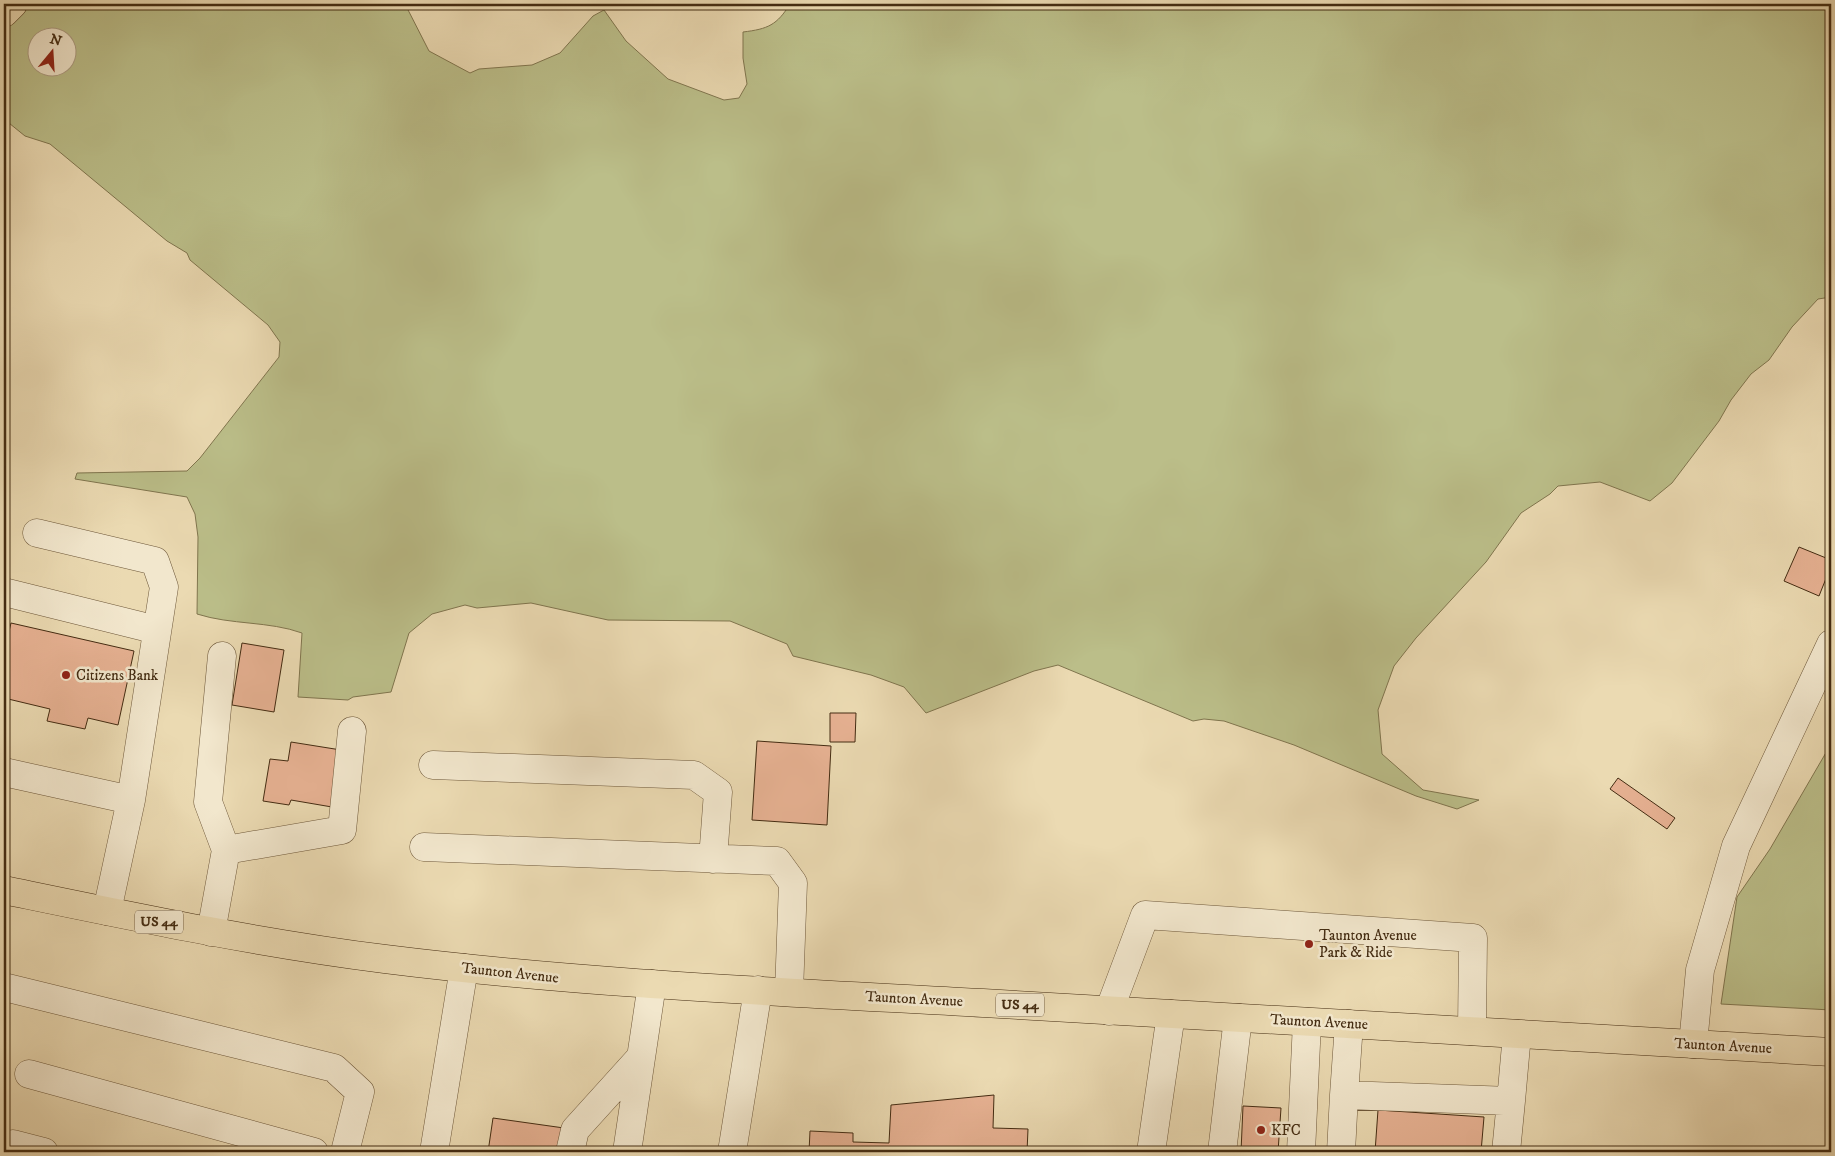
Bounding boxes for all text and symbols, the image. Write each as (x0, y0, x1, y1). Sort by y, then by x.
north arrow (28, 28, 78, 78)
text: N (47, 30, 64, 51)
place label: Citizens Bank (76, 666, 159, 685)
marker: Citizens Bank (60, 669, 72, 681)
road number: US 44 (135, 910, 183, 934)
place label: Taunton Avenue Park & Ride (1319, 926, 1417, 962)
marker: Taunton Avenue Park & Ride (1303, 938, 1315, 950)
street label: Taunton Avenue (460, 958, 560, 988)
street label: Taunton Avenue (865, 987, 963, 1011)
road number: US 44 (996, 994, 1044, 1016)
street label: Taunton Avenue (1270, 1010, 1368, 1034)
street label: Taunton Avenue (1674, 1034, 1772, 1058)
place label: KFC (1271, 1121, 1301, 1140)
marker: KFC (1255, 1124, 1267, 1136)

